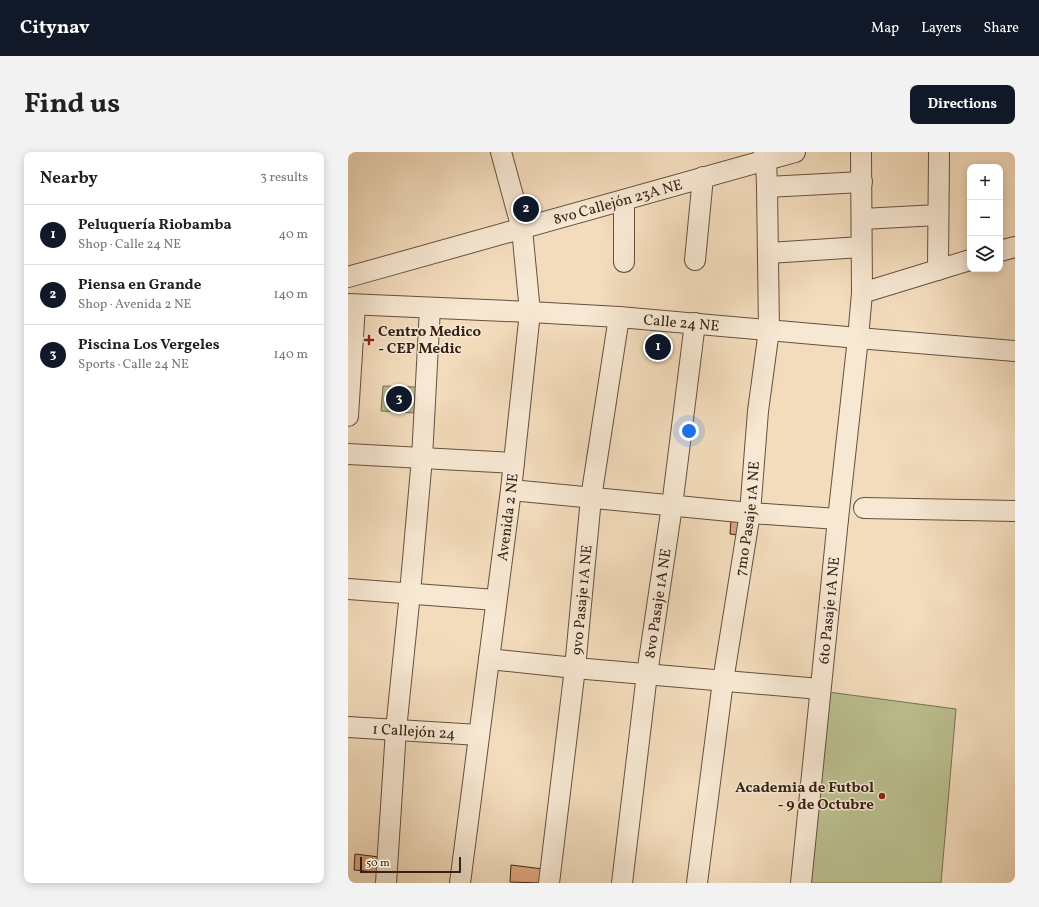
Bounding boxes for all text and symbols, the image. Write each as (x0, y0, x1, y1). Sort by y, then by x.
text: Citynav (20, 15, 90, 41)
text: Map (871, 19, 899, 38)
text: Layers (921, 19, 961, 38)
text: Share (983, 19, 1019, 38)
text: Find us (24, 85, 120, 124)
button: Directions (910, 85, 1015, 124)
map controls (967, 164, 1003, 272)
button: + (967, 164, 1003, 200)
text: Nearby (40, 167, 98, 190)
text: 3 results (260, 169, 308, 187)
street label: 8vo Callejón 23A NE (551, 175, 685, 231)
pin: 2 (513, 194, 539, 224)
button: − (967, 200, 1003, 236)
text: Peluquería Riobamba (78, 215, 232, 236)
text: 1 (50, 226, 56, 244)
text: 40 m (279, 226, 308, 244)
text: Shop · Calle 24 NE (78, 236, 181, 254)
button: layers (967, 236, 1003, 272)
text: Piensa en Grande (78, 275, 201, 296)
text: 2 (50, 286, 56, 304)
text: 140 m (274, 286, 308, 304)
text: Shop · Avenida 2 NE (78, 296, 191, 314)
street label: Calle 24 NE (642, 310, 720, 338)
place label: Centro Medico - CEP Medic (378, 322, 482, 360)
pin: 1 (645, 332, 671, 362)
marker: Centro Medico - CEP Medic (363, 334, 375, 346)
text: Piscina Los Vergeles (78, 335, 220, 356)
text: 3 (50, 346, 56, 364)
text: 140 m (274, 346, 308, 364)
text: Sports · Calle 24 NE (78, 356, 189, 374)
pin: 3 (386, 384, 412, 414)
your location (679, 421, 699, 441)
street label: 7mo Pasaje 1A NE (731, 460, 766, 578)
street label: Avenida 2 NE (493, 472, 525, 562)
street label: 9vo Pasaje 1A NE (567, 544, 599, 656)
street label: 8vo Pasaje 1A NE (640, 547, 678, 660)
street label: 6to Pasaje 1A NE (814, 556, 846, 665)
street label: 1 Callejón 24 (372, 720, 456, 746)
place label: Academia de Futbol - 9 de Octubre (735, 778, 874, 816)
marker: Academia de Futbol - 9 de Octubre (877, 791, 887, 801)
scale bar (360, 855, 461, 874)
text: 50 m (366, 856, 390, 871)

